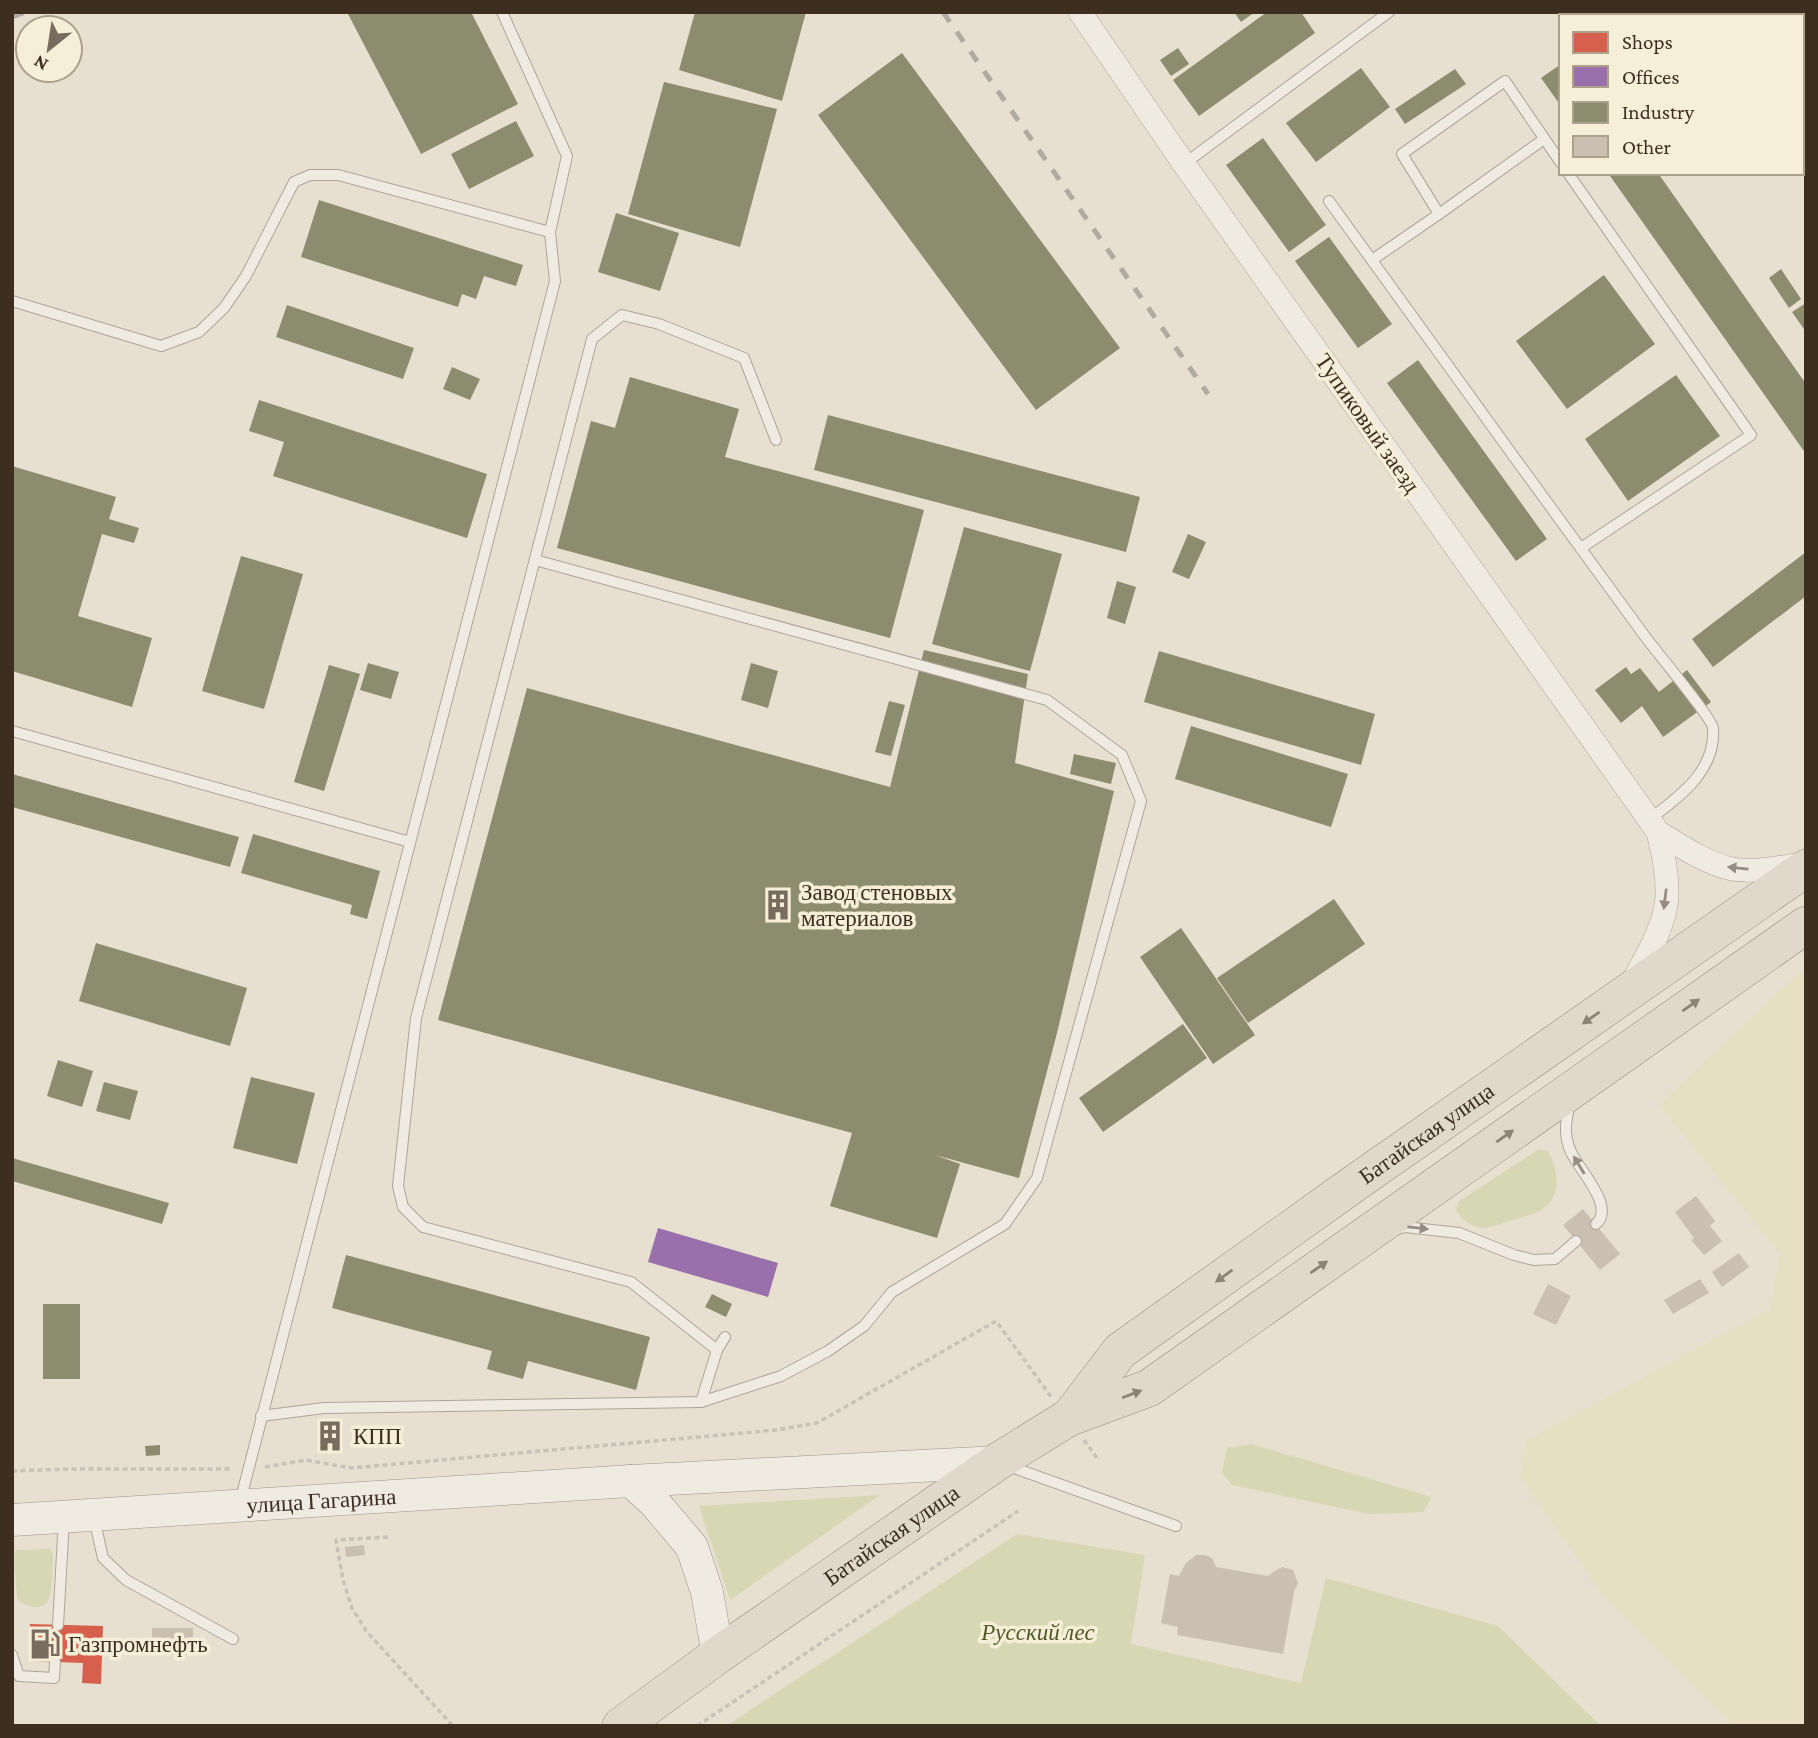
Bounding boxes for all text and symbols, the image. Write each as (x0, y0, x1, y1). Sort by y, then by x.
north arrow (14, 14, 84, 84)
legend (1559, 14, 1804, 175)
text: Shops (1622, 30, 1673, 54)
text: N (30, 51, 52, 76)
text: Offices (1622, 65, 1680, 89)
text: Industry (1622, 100, 1695, 124)
text: Other (1622, 135, 1672, 159)
street label: Тупиковый заезд (1310, 349, 1426, 498)
one-way arrow (1727, 863, 1749, 874)
place label: Завод стеновых материалов (801, 879, 953, 931)
building icon: Завод стеновых материалов (761, 888, 795, 922)
one-way arrow (1660, 888, 1671, 910)
one-way arrow (1682, 998, 1700, 1012)
one-way arrow (1582, 1011, 1600, 1025)
street label: Батайская улица (1354, 1077, 1499, 1189)
one-way arrow (1496, 1129, 1514, 1143)
one-way arrow (1572, 1155, 1585, 1174)
one-way arrow (1407, 1223, 1429, 1234)
one-way arrow (1310, 1260, 1328, 1274)
one-way arrow (1215, 1269, 1233, 1283)
one-way arrow (1121, 1389, 1142, 1400)
building icon: КПП (313, 1419, 347, 1453)
place label: КПП (353, 1423, 402, 1449)
street label: Батайская улица (819, 1479, 964, 1591)
street label: улица Гагарина (246, 1483, 397, 1518)
park label: Русский лес (980, 1619, 1095, 1645)
fuel station icon: Газпромнефть (28, 1627, 62, 1661)
place label: Газпромнефть (68, 1631, 208, 1657)

